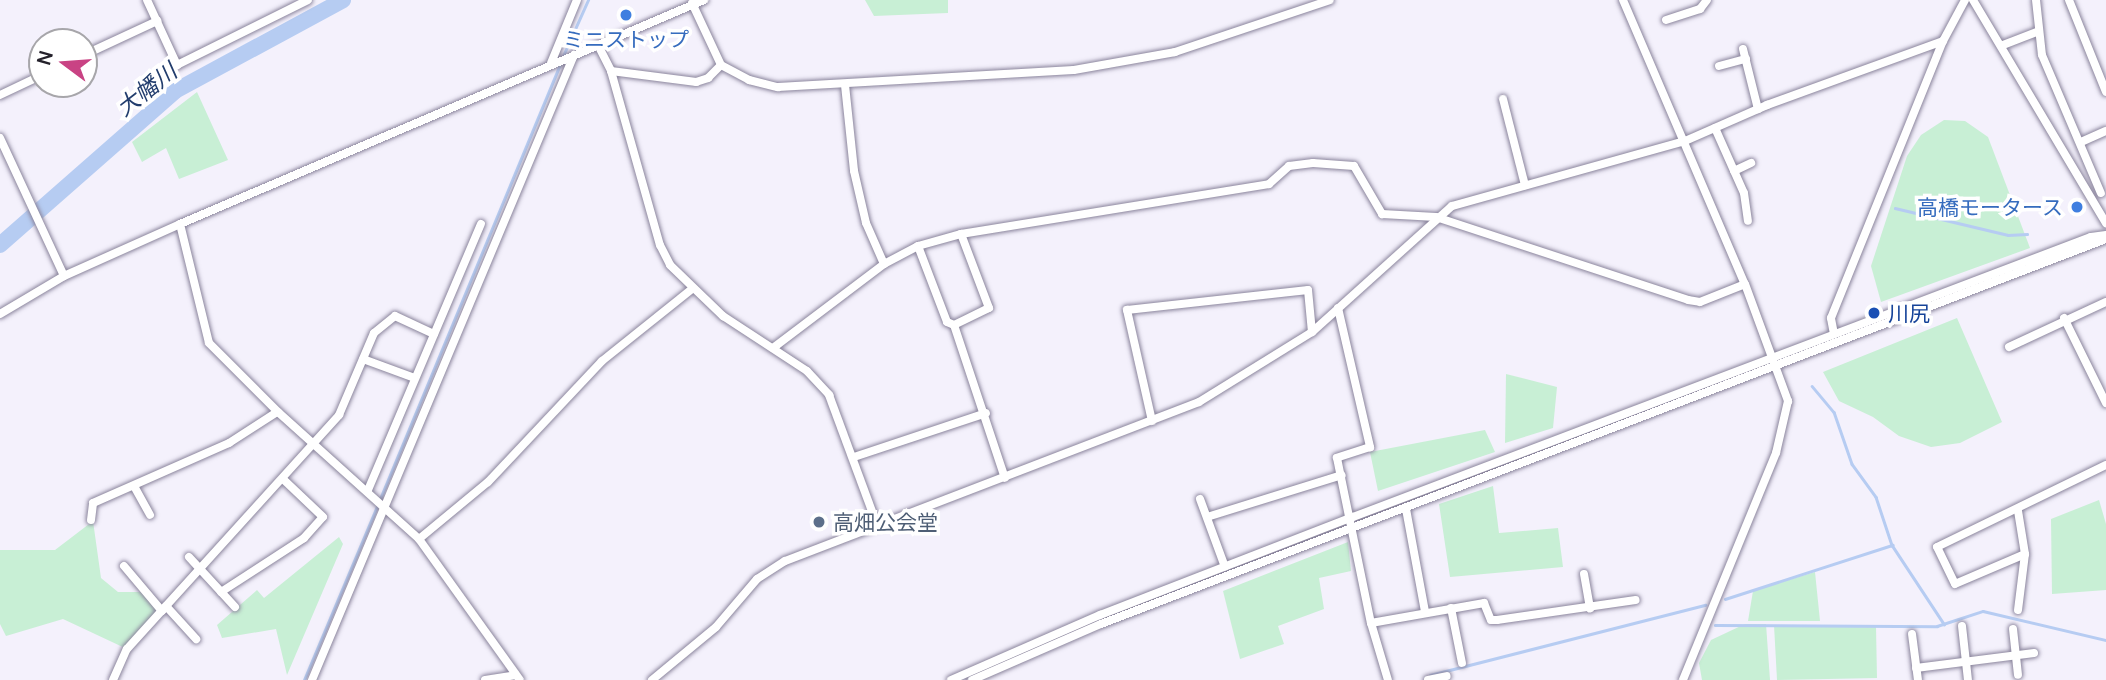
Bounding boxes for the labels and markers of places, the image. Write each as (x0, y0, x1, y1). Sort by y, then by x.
marker: ミニストップ (618, 7, 634, 23)
place label: ミニストップ (563, 26, 689, 52)
place label: 高橋モータース (1916, 194, 2063, 220)
marker: 高橋モータース (2069, 199, 2085, 215)
place label: 川尻 (1888, 300, 1930, 326)
marker: 川尻 (1866, 305, 1882, 321)
place label: 高畑公会堂 (833, 509, 938, 535)
marker: 高畑公会堂 (811, 514, 827, 530)

